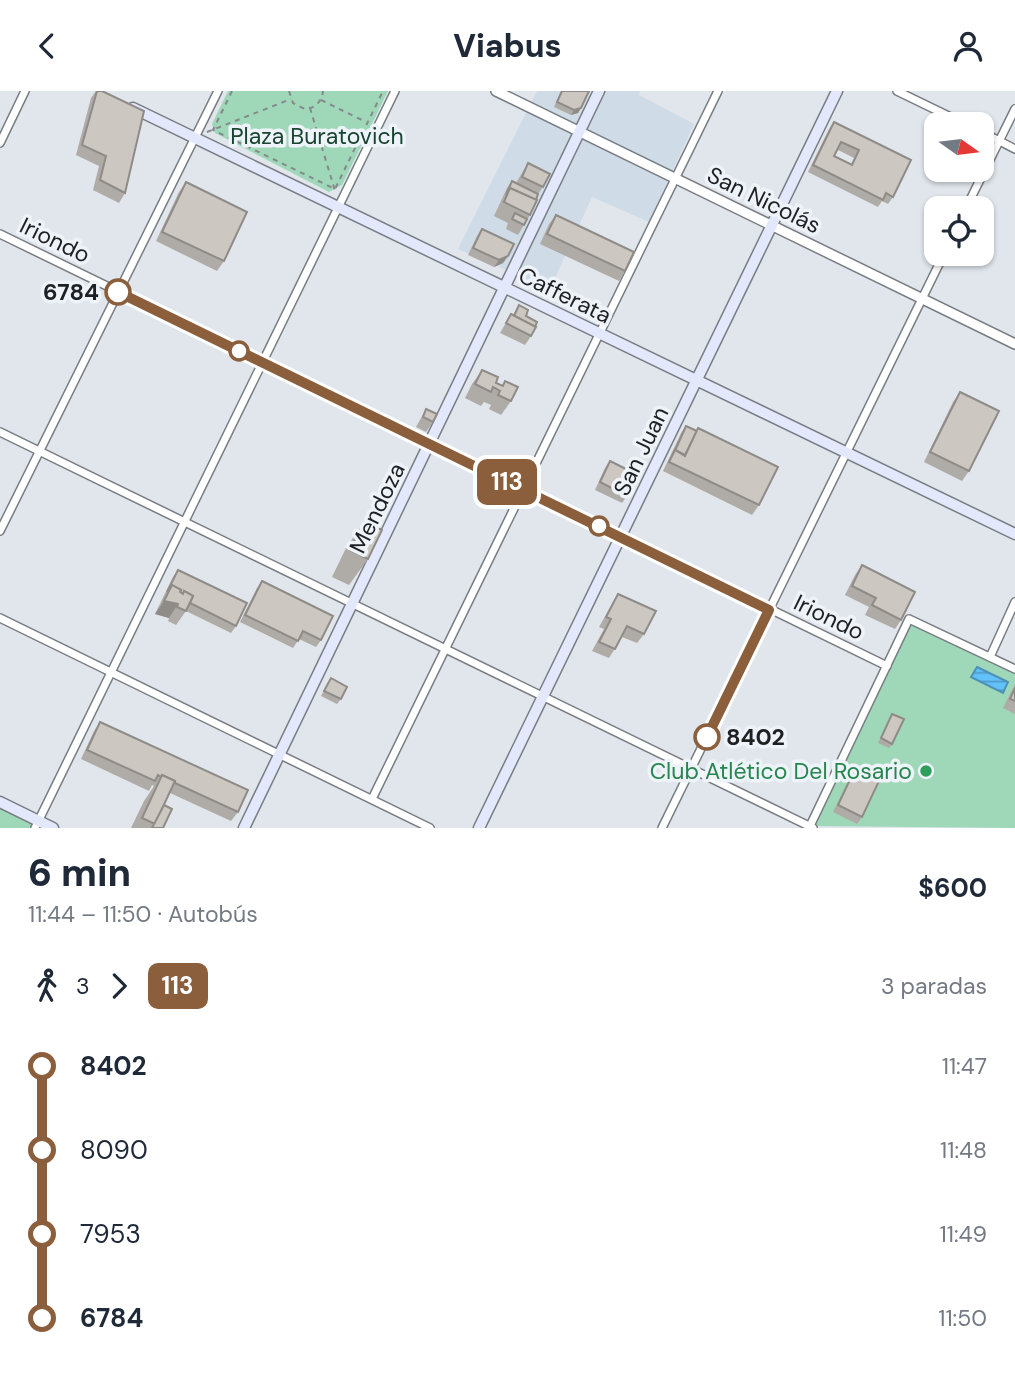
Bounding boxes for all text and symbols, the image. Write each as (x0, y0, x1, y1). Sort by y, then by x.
text: Viabus (453, 25, 562, 67)
icon: back (28, 27, 66, 65)
icon: person (949, 27, 987, 65)
north arrow (924, 112, 994, 182)
map controls (924, 112, 994, 266)
park label: Plaza Buratovich (230, 121, 404, 151)
street label: San Nicolás (702, 160, 826, 240)
button: locate (924, 196, 994, 266)
street label: Iriondo (15, 210, 95, 270)
street label: Cafferata (514, 260, 616, 330)
place label: 6784 (43, 277, 99, 307)
marker: 6784 (105, 279, 131, 305)
unlabelled marker (229, 341, 249, 361)
street label: San Juan (607, 401, 675, 501)
street label: Mendoza (342, 458, 412, 558)
line badge: 113 (467, 459, 547, 505)
text: 113 (491, 466, 523, 497)
unlabelled marker (589, 516, 609, 536)
street label: Iriondo (789, 587, 869, 647)
place label: 8402 (726, 722, 785, 752)
marker: 8402 (694, 724, 720, 750)
place label: Club Atlético Del Rosario (650, 756, 912, 786)
marker: Club Atlético Del Rosario (918, 763, 934, 779)
text: 6 min (28, 848, 131, 898)
text: $600 (918, 871, 987, 905)
text: 11:44 – 11:50 · Autobús (28, 899, 258, 929)
icon: walk (28, 967, 66, 1005)
icon: forward (100, 967, 138, 1005)
text: 113 (162, 970, 194, 1001)
text: 3 (76, 971, 90, 1001)
text: 3 paradas (881, 971, 987, 1001)
text: 8402 (80, 1049, 147, 1083)
text: 11:47 (942, 1051, 987, 1081)
text: 8090 (80, 1133, 148, 1167)
text: 11:48 (940, 1135, 987, 1165)
text: 7953 (80, 1217, 141, 1251)
text: 11:49 (940, 1219, 987, 1249)
text: 6784 (80, 1301, 143, 1335)
text: 11:50 (938, 1303, 987, 1333)

